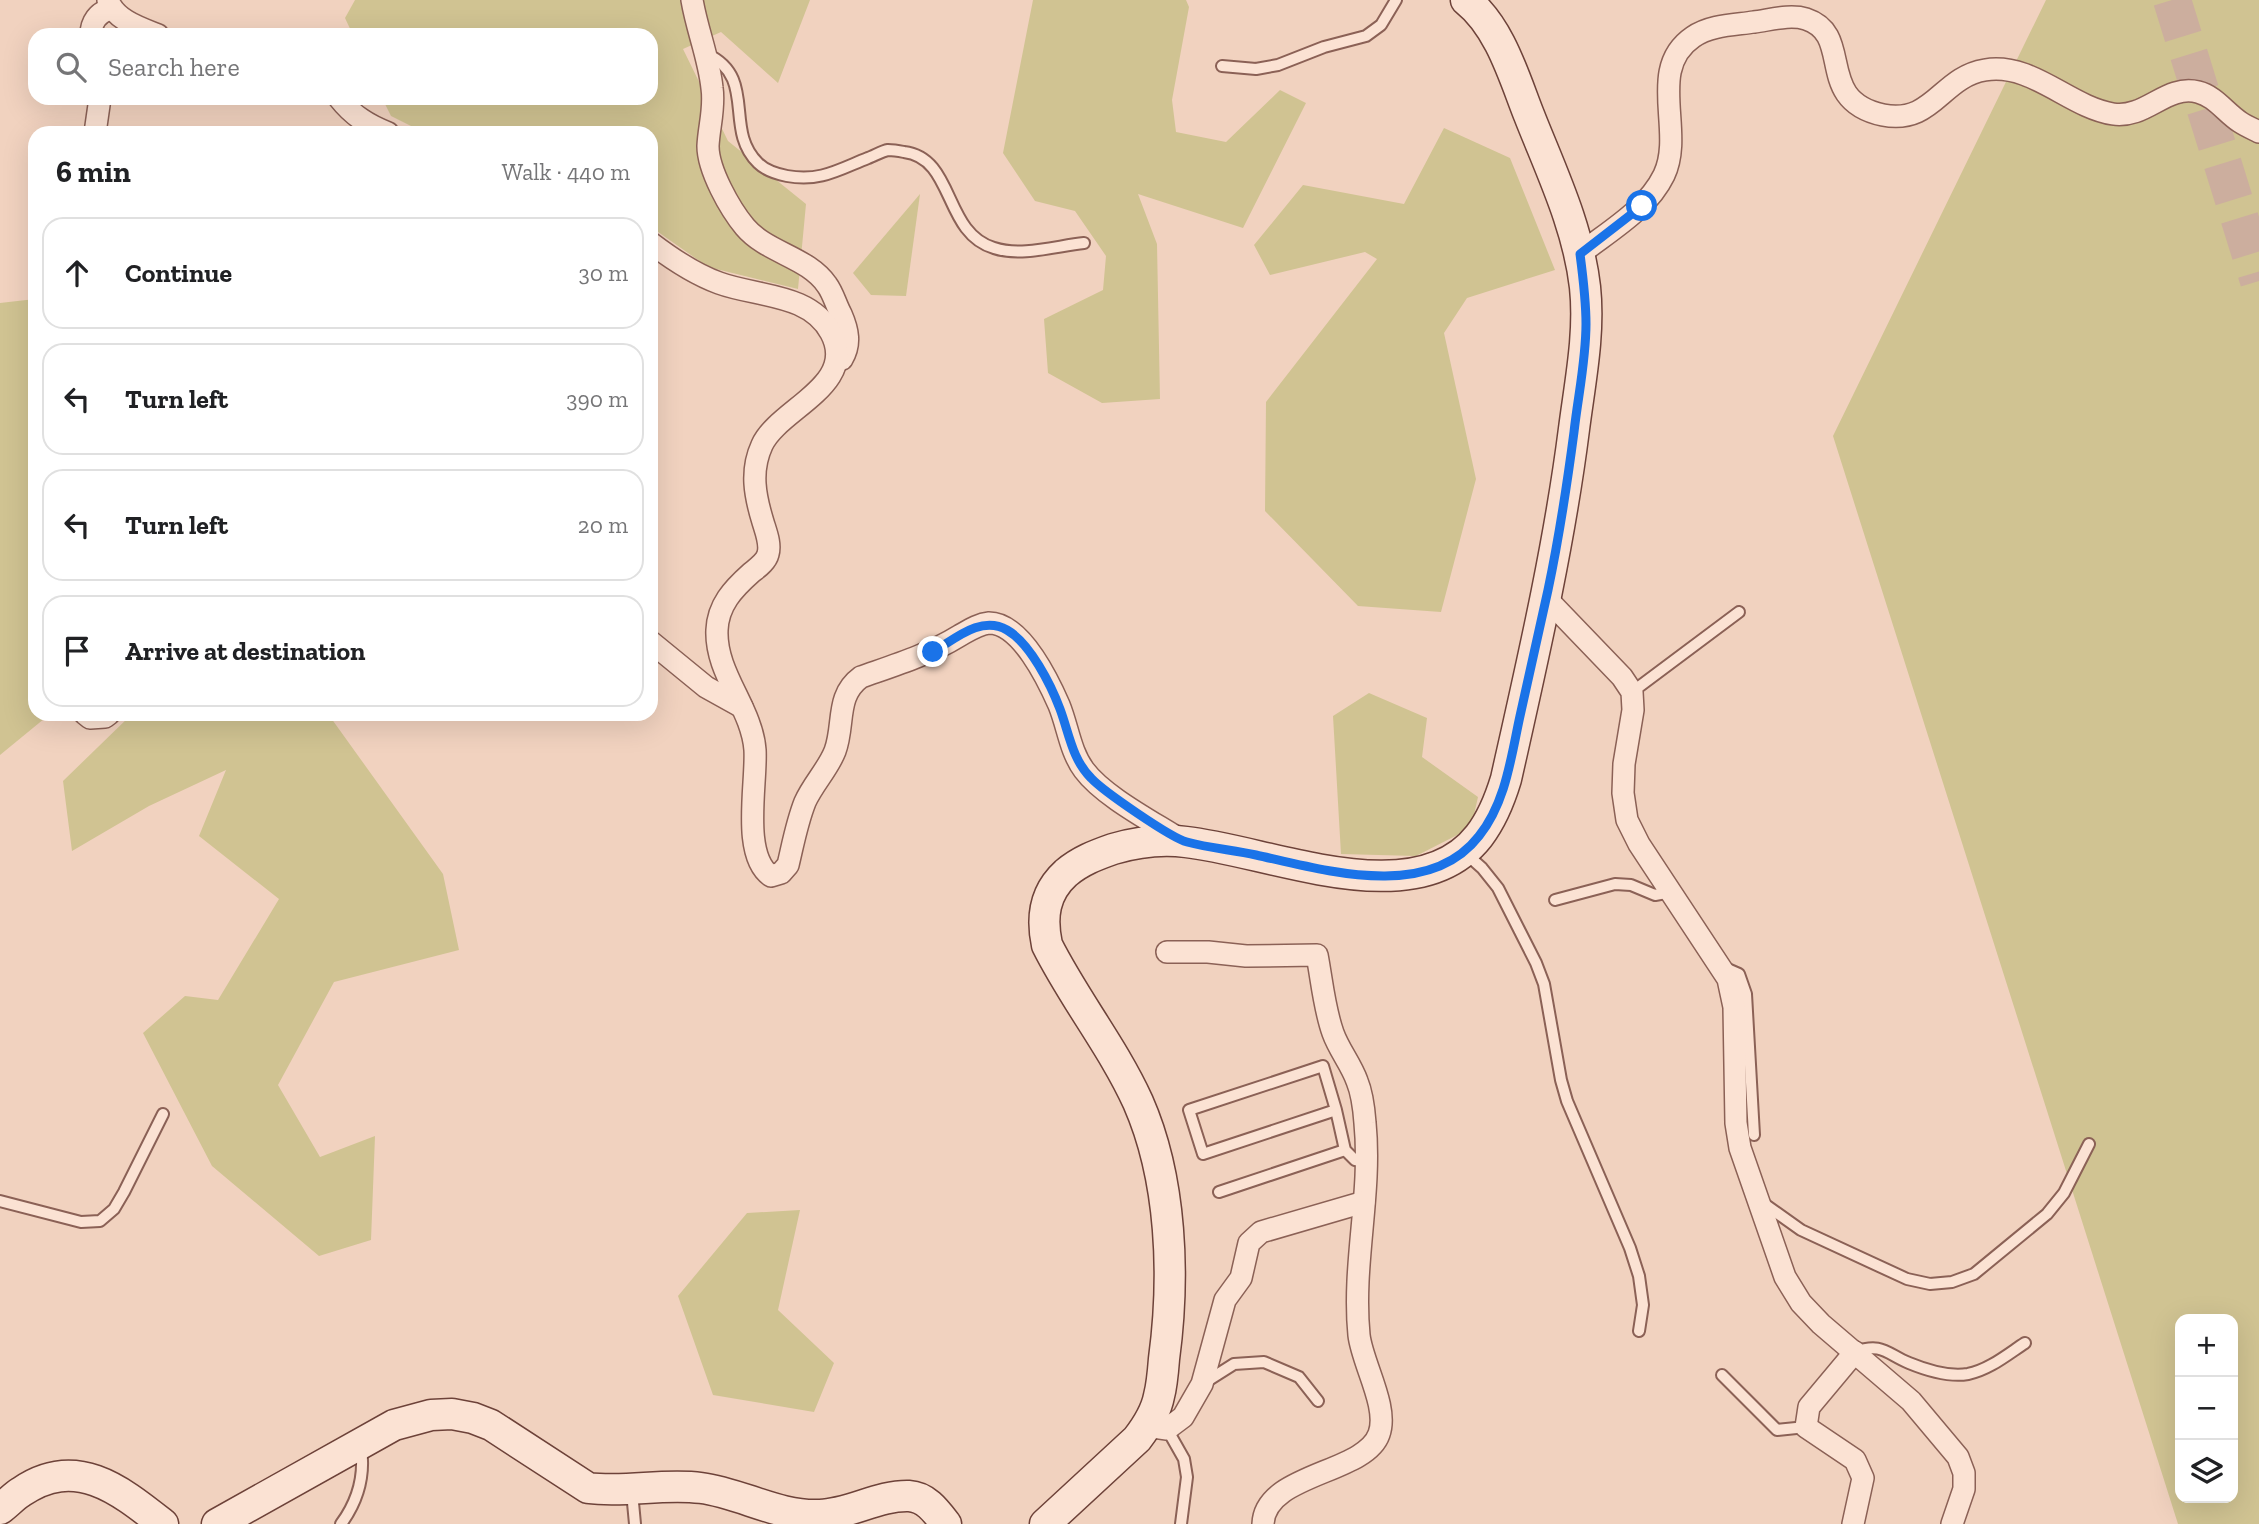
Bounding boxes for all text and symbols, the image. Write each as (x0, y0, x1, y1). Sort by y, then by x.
search box (28, 28, 658, 105)
icon: search (52, 48, 90, 86)
text: Search here (108, 51, 240, 83)
text: 6 min (56, 154, 131, 190)
text: Walk · 440 m (502, 158, 630, 186)
route start (1626, 190, 1657, 221)
icon: ahead (58, 254, 96, 292)
text: Continue (125, 257, 232, 289)
text: 30 m (578, 259, 628, 287)
icon: left (58, 380, 96, 418)
text: Turn left (125, 383, 228, 415)
text: 390 m (566, 385, 628, 413)
icon: left (58, 506, 96, 544)
text: Turn left (125, 509, 228, 541)
text: 20 m (578, 511, 628, 539)
icon: arrive (58, 632, 96, 670)
text: Arrive at destination (125, 635, 365, 667)
route end (917, 636, 948, 667)
map controls (2175, 1314, 2238, 1503)
button: + (2175, 1314, 2238, 1377)
button: − (2175, 1377, 2238, 1440)
button: layers (2175, 1440, 2238, 1503)

